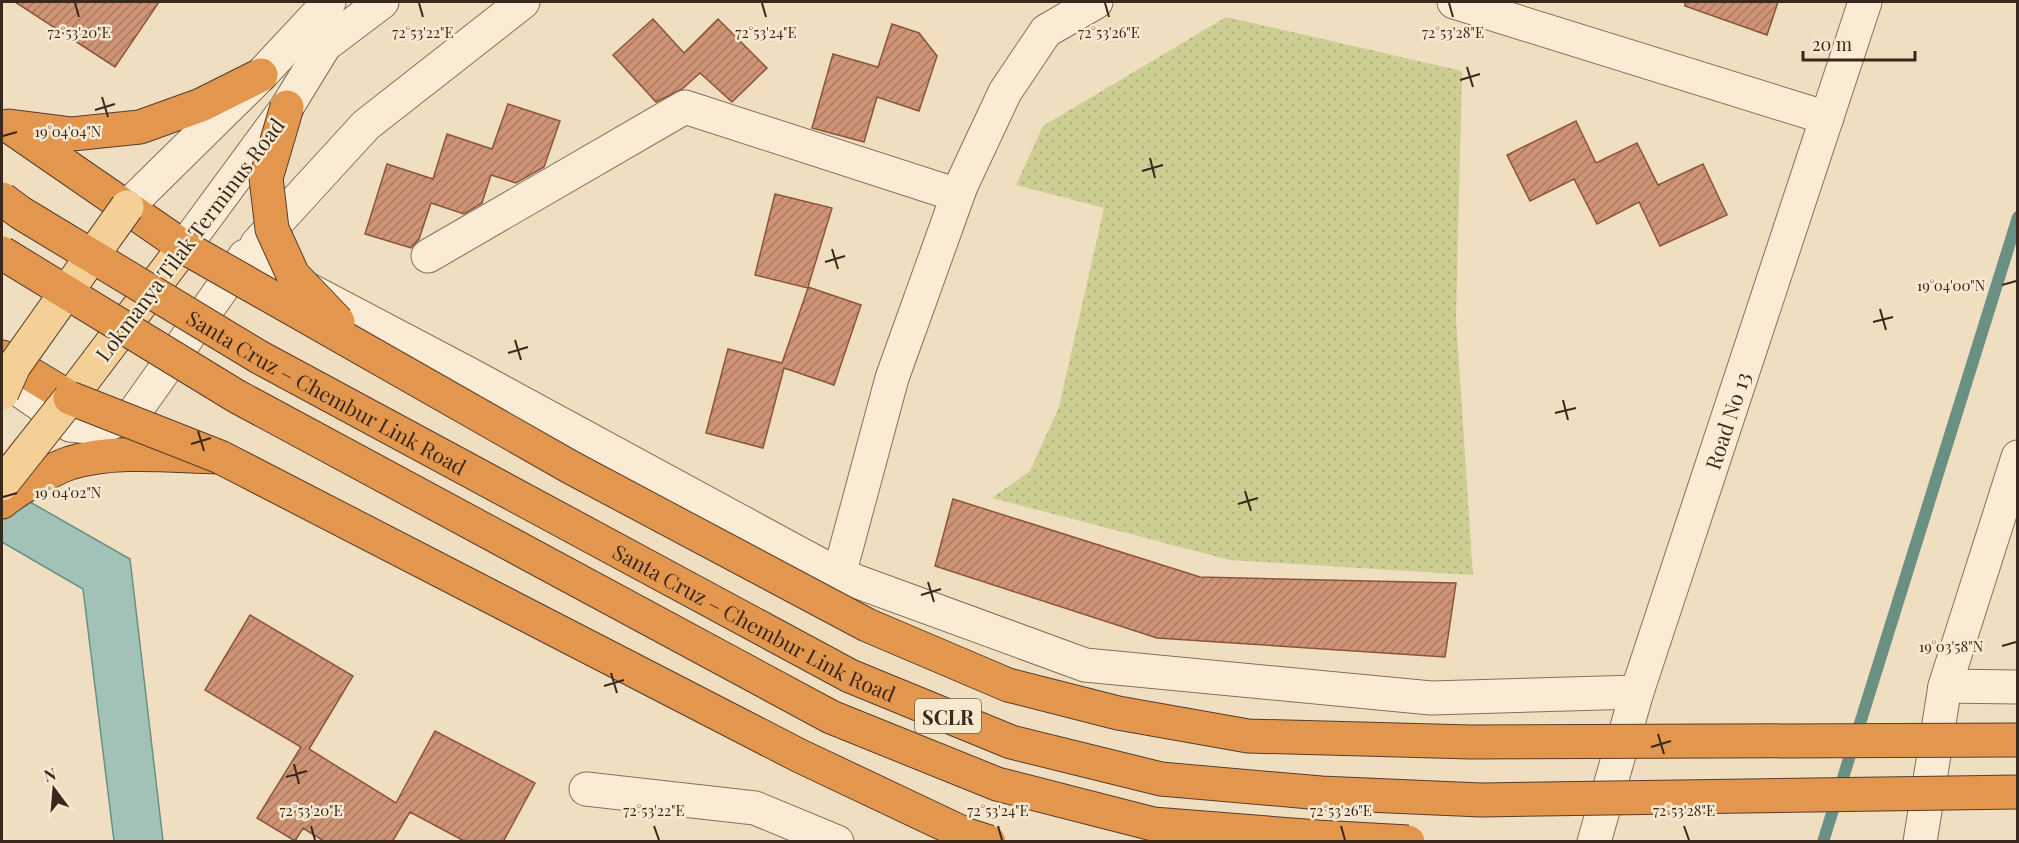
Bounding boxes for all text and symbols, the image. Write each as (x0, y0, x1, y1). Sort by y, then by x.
text: 72°53'20"E (47, 22, 111, 42)
text: 72°53'22"E (392, 22, 454, 42)
text: 72°53'24"E (735, 22, 797, 42)
text: 72°53'26"E (1078, 22, 1140, 42)
text: 72°53'28"E (1422, 22, 1484, 42)
scale bar (1803, 24, 1916, 62)
text: 20 m (1812, 32, 1852, 56)
street label: Lokmanya Tilak Terminus Road (88, 112, 290, 366)
text: 19°04'04"N (35, 121, 102, 141)
text: 19°04'00"N (1917, 275, 1986, 295)
street label: Santa Cruz – Chembur Link Road (182, 303, 472, 480)
street label: Road No 13 (1698, 368, 1756, 473)
text: 19°04'02"N (35, 482, 102, 502)
street label: Santa Cruz – Chembur Link Road (608, 537, 900, 707)
text: 19°03'58"N (1919, 636, 1984, 656)
road number: SCLR (915, 699, 981, 733)
north arrow (24, 759, 84, 819)
text: N (41, 762, 59, 786)
text: 72°53'20"E (279, 800, 343, 820)
text: 72°53'22"E (623, 800, 685, 820)
text: 72°53'24"E (967, 800, 1029, 820)
text: 72°53'26"E (1310, 800, 1372, 820)
text: 72°53'28"E (1653, 800, 1715, 820)

